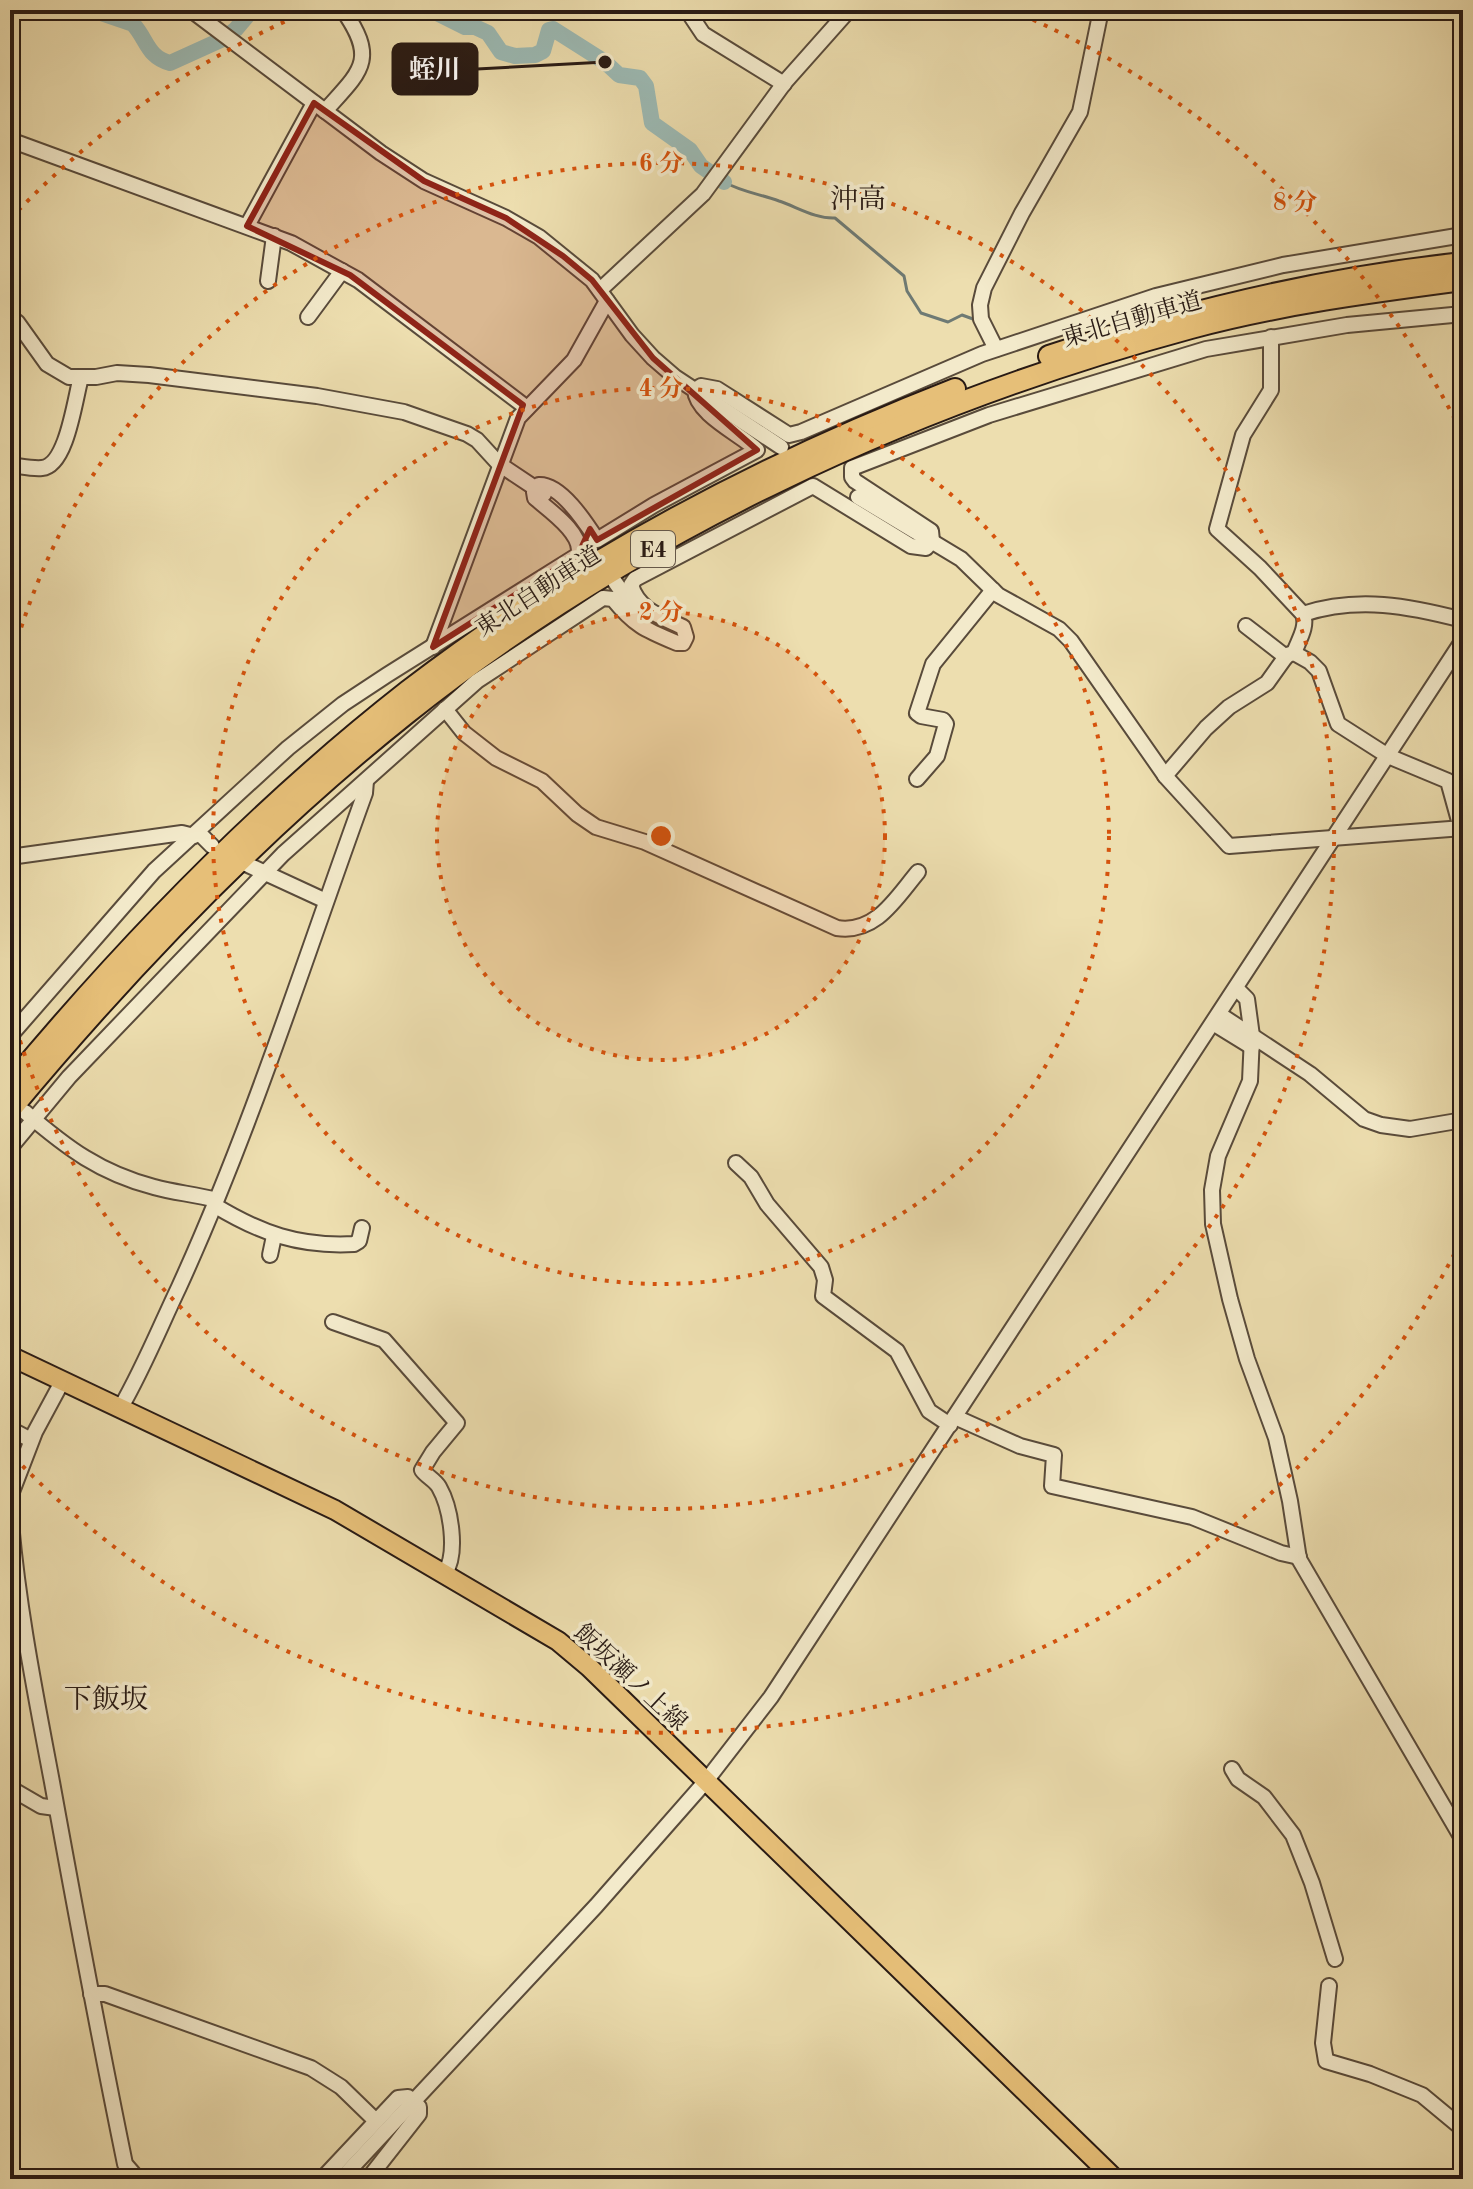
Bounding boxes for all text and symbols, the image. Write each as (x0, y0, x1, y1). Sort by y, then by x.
callout: 蛭川 (393, 44, 477, 94)
text: 蛭川 (409, 56, 461, 84)
text: 6 分 (639, 150, 683, 177)
district label: 沖高 (830, 184, 886, 215)
text: 8 分 (1273, 189, 1317, 216)
street label: 東北自動車道 (1059, 287, 1205, 352)
text: 4 分 (639, 375, 683, 402)
road number: E4 (631, 531, 675, 567)
street label: 東北自動車道 (471, 541, 606, 642)
text: 2 分 (639, 599, 683, 626)
centre of rings (647, 822, 675, 850)
street label: 飯坂瀬ノ上線 (569, 1618, 693, 1736)
district label: 下飯坂 (64, 1684, 148, 1715)

